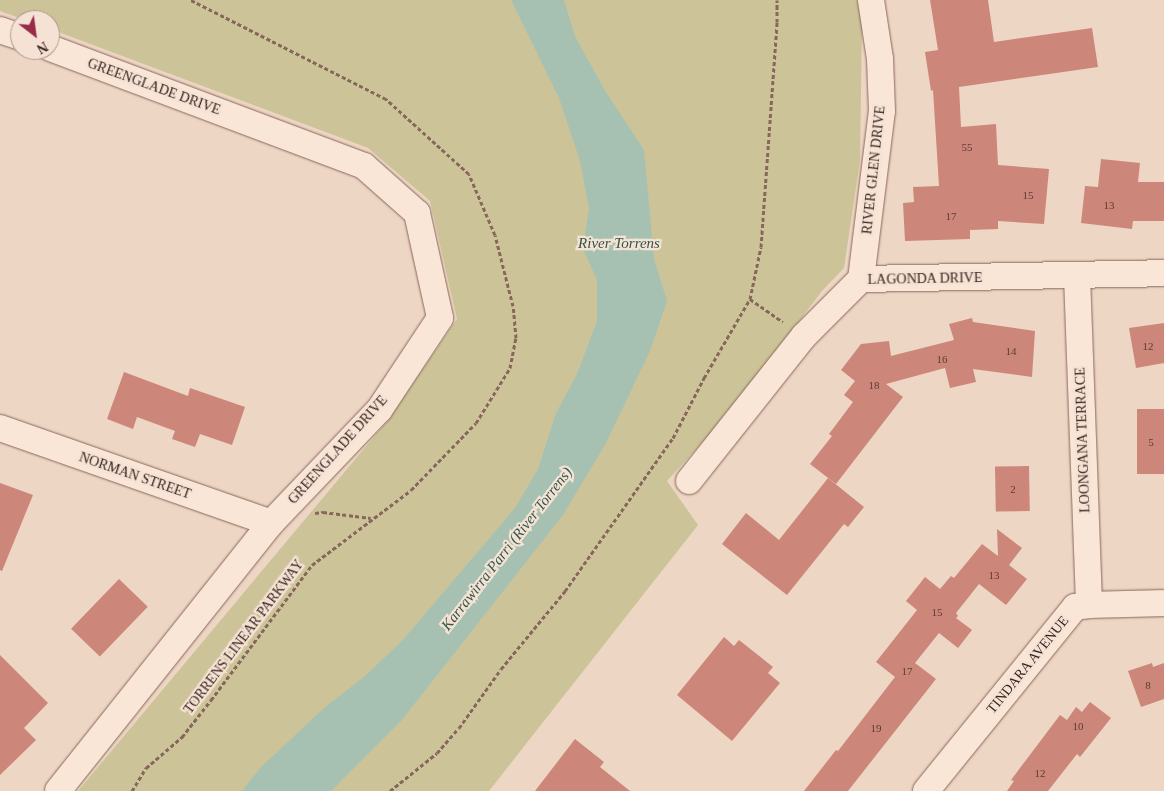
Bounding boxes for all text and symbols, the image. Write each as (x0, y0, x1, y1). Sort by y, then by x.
north arrow (10, 10, 60, 60)
text: N (34, 39, 50, 57)
street label: GREENGLADE DRIVE (85, 55, 223, 119)
street label: RIVER GLEN DRIVE (859, 105, 889, 235)
house number: 55 (962, 140, 972, 154)
house number: 15 (1022, 188, 1034, 202)
house number: 13 (1104, 198, 1114, 212)
house number: 17 (946, 209, 956, 223)
water label: River Torrens (578, 235, 660, 253)
street label: LAGONDA DRIVE (867, 270, 983, 288)
house number: 12 (1142, 339, 1154, 353)
house number: 14 (1006, 344, 1016, 358)
house number: 16 (936, 352, 948, 366)
street label: LOONGANA TERRACE (1072, 366, 1094, 514)
house number: 18 (869, 378, 880, 392)
street label: GREENGLADE DRIVE (285, 392, 391, 508)
house number: 5 (1148, 435, 1154, 449)
street label: NORMAN STREET (77, 449, 193, 503)
water label: Karrawirra Parri (River Torrens) (438, 464, 576, 634)
house number: 2 (1010, 482, 1016, 496)
street label: TORRENS LINEAR PARKWAY (181, 557, 307, 717)
house number: 13 (989, 568, 1000, 582)
house number: 15 (932, 605, 942, 619)
street label: TINDARA AVENUE (983, 612, 1073, 718)
house number: 17 (902, 664, 912, 678)
house number: 8 (1145, 678, 1151, 692)
house number: 10 (1072, 719, 1084, 733)
house number: 19 (870, 721, 881, 735)
house number: 12 (1034, 766, 1046, 780)

